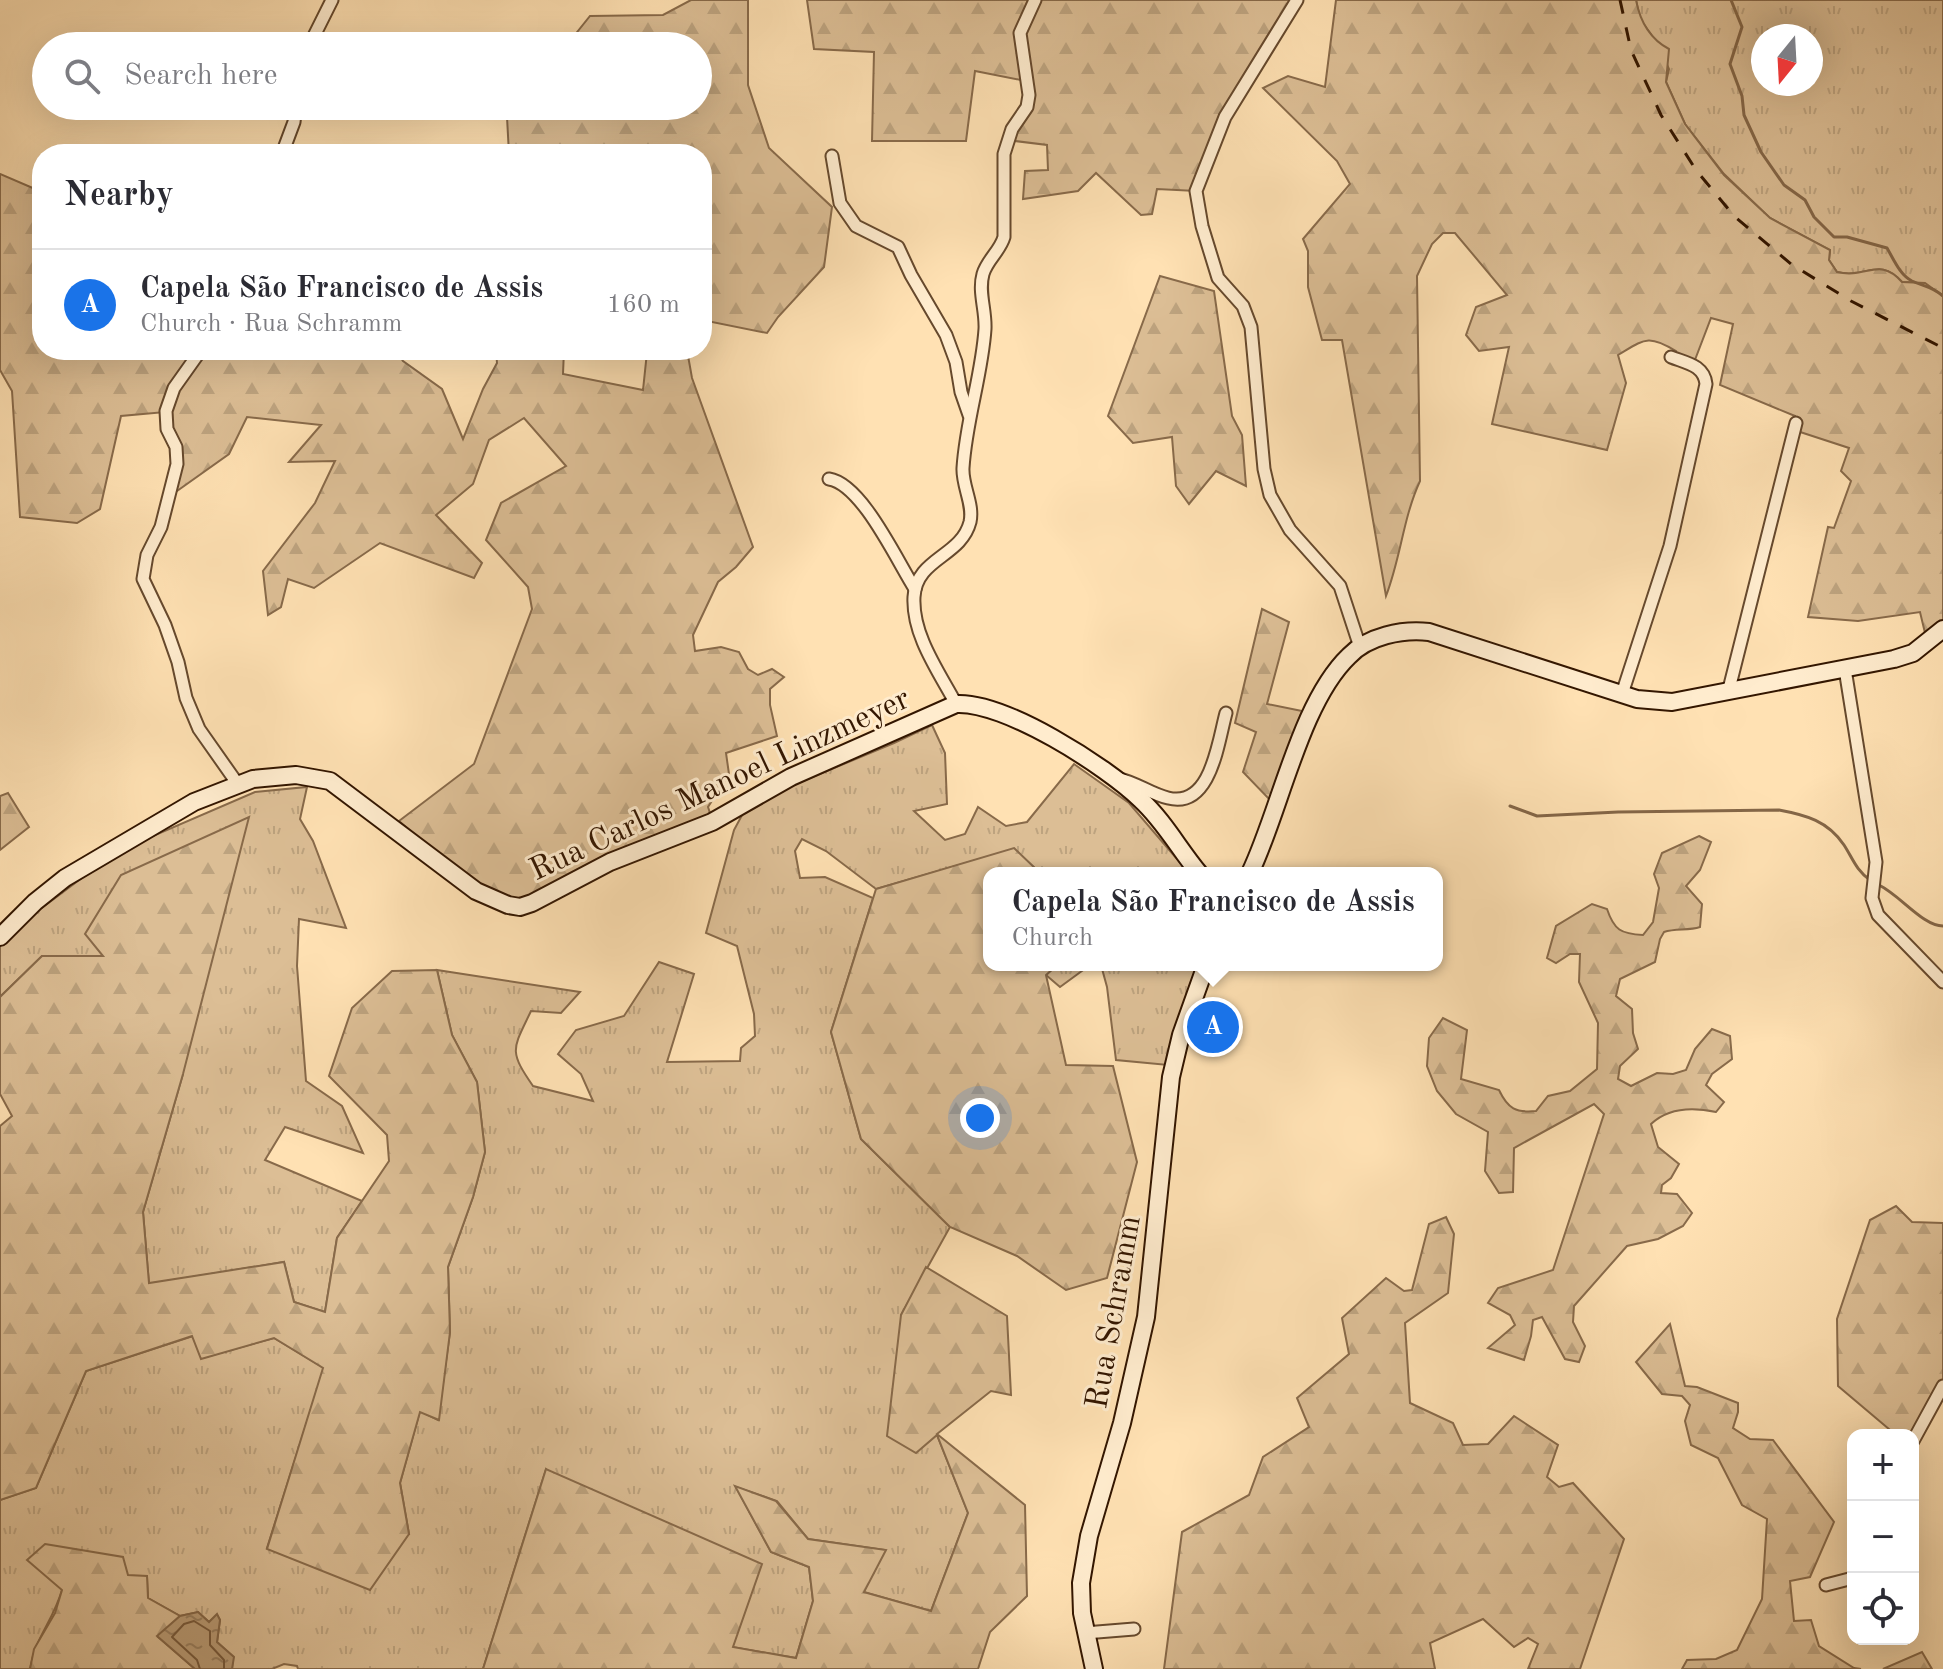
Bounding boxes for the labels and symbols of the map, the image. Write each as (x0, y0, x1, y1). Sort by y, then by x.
north arrow (1751, 24, 1823, 96)
street label: Rua Carlos Manoel Linzmeyer (525, 683, 915, 888)
pin: A (1187, 997, 1239, 1057)
your location (960, 1098, 1000, 1138)
street label: Rua Schramm (1082, 1213, 1148, 1412)

